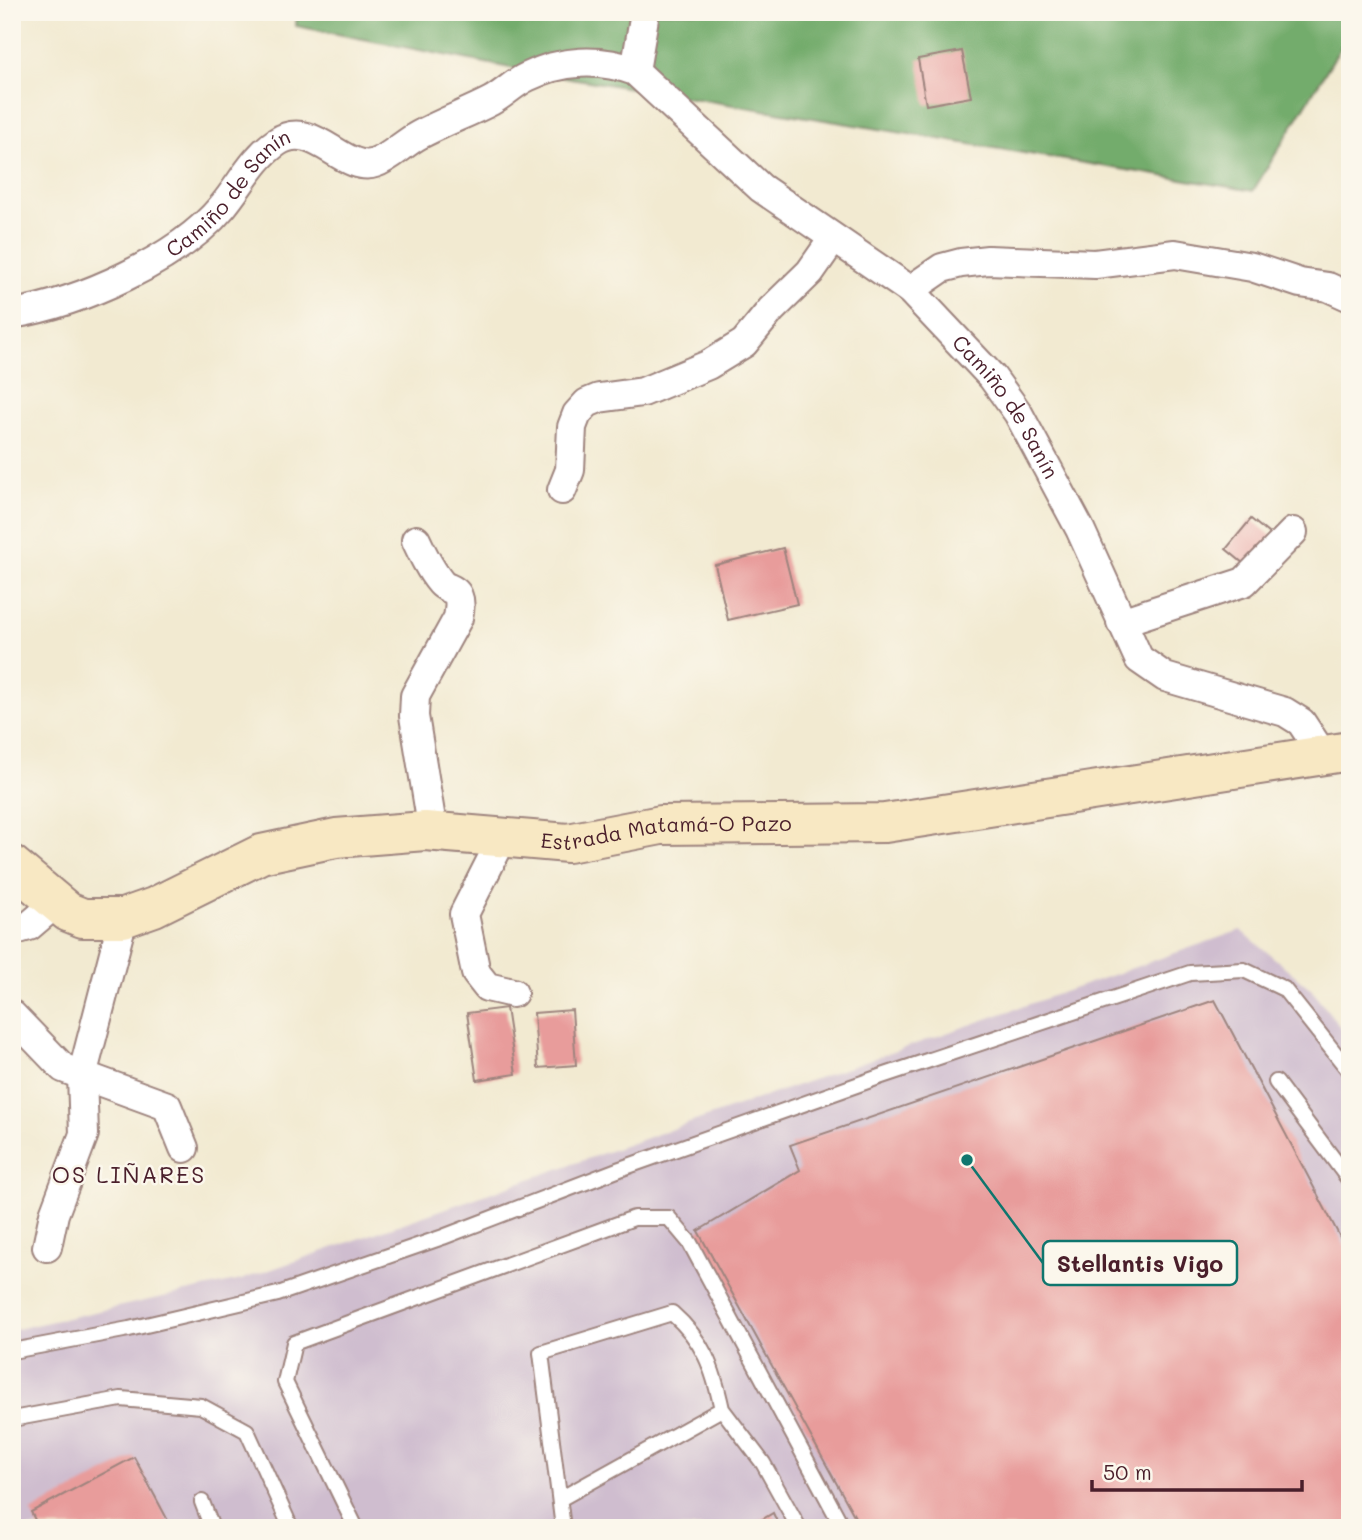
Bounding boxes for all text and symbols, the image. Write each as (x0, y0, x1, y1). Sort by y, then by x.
street label: Camiño de Sanín (160, 122, 294, 262)
street label: Camiño de Sanín (947, 328, 1066, 483)
street label: Estrada Matamá-O Pazo (540, 809, 792, 855)
district label: OS LIÑARES (52, 1159, 206, 1189)
callout: Stellantis Vigo (1043, 1241, 1237, 1285)
text: Stellantis Vigo (1057, 1248, 1223, 1278)
scale bar (1092, 1449, 1302, 1493)
text: 50 m (1103, 1458, 1152, 1485)

